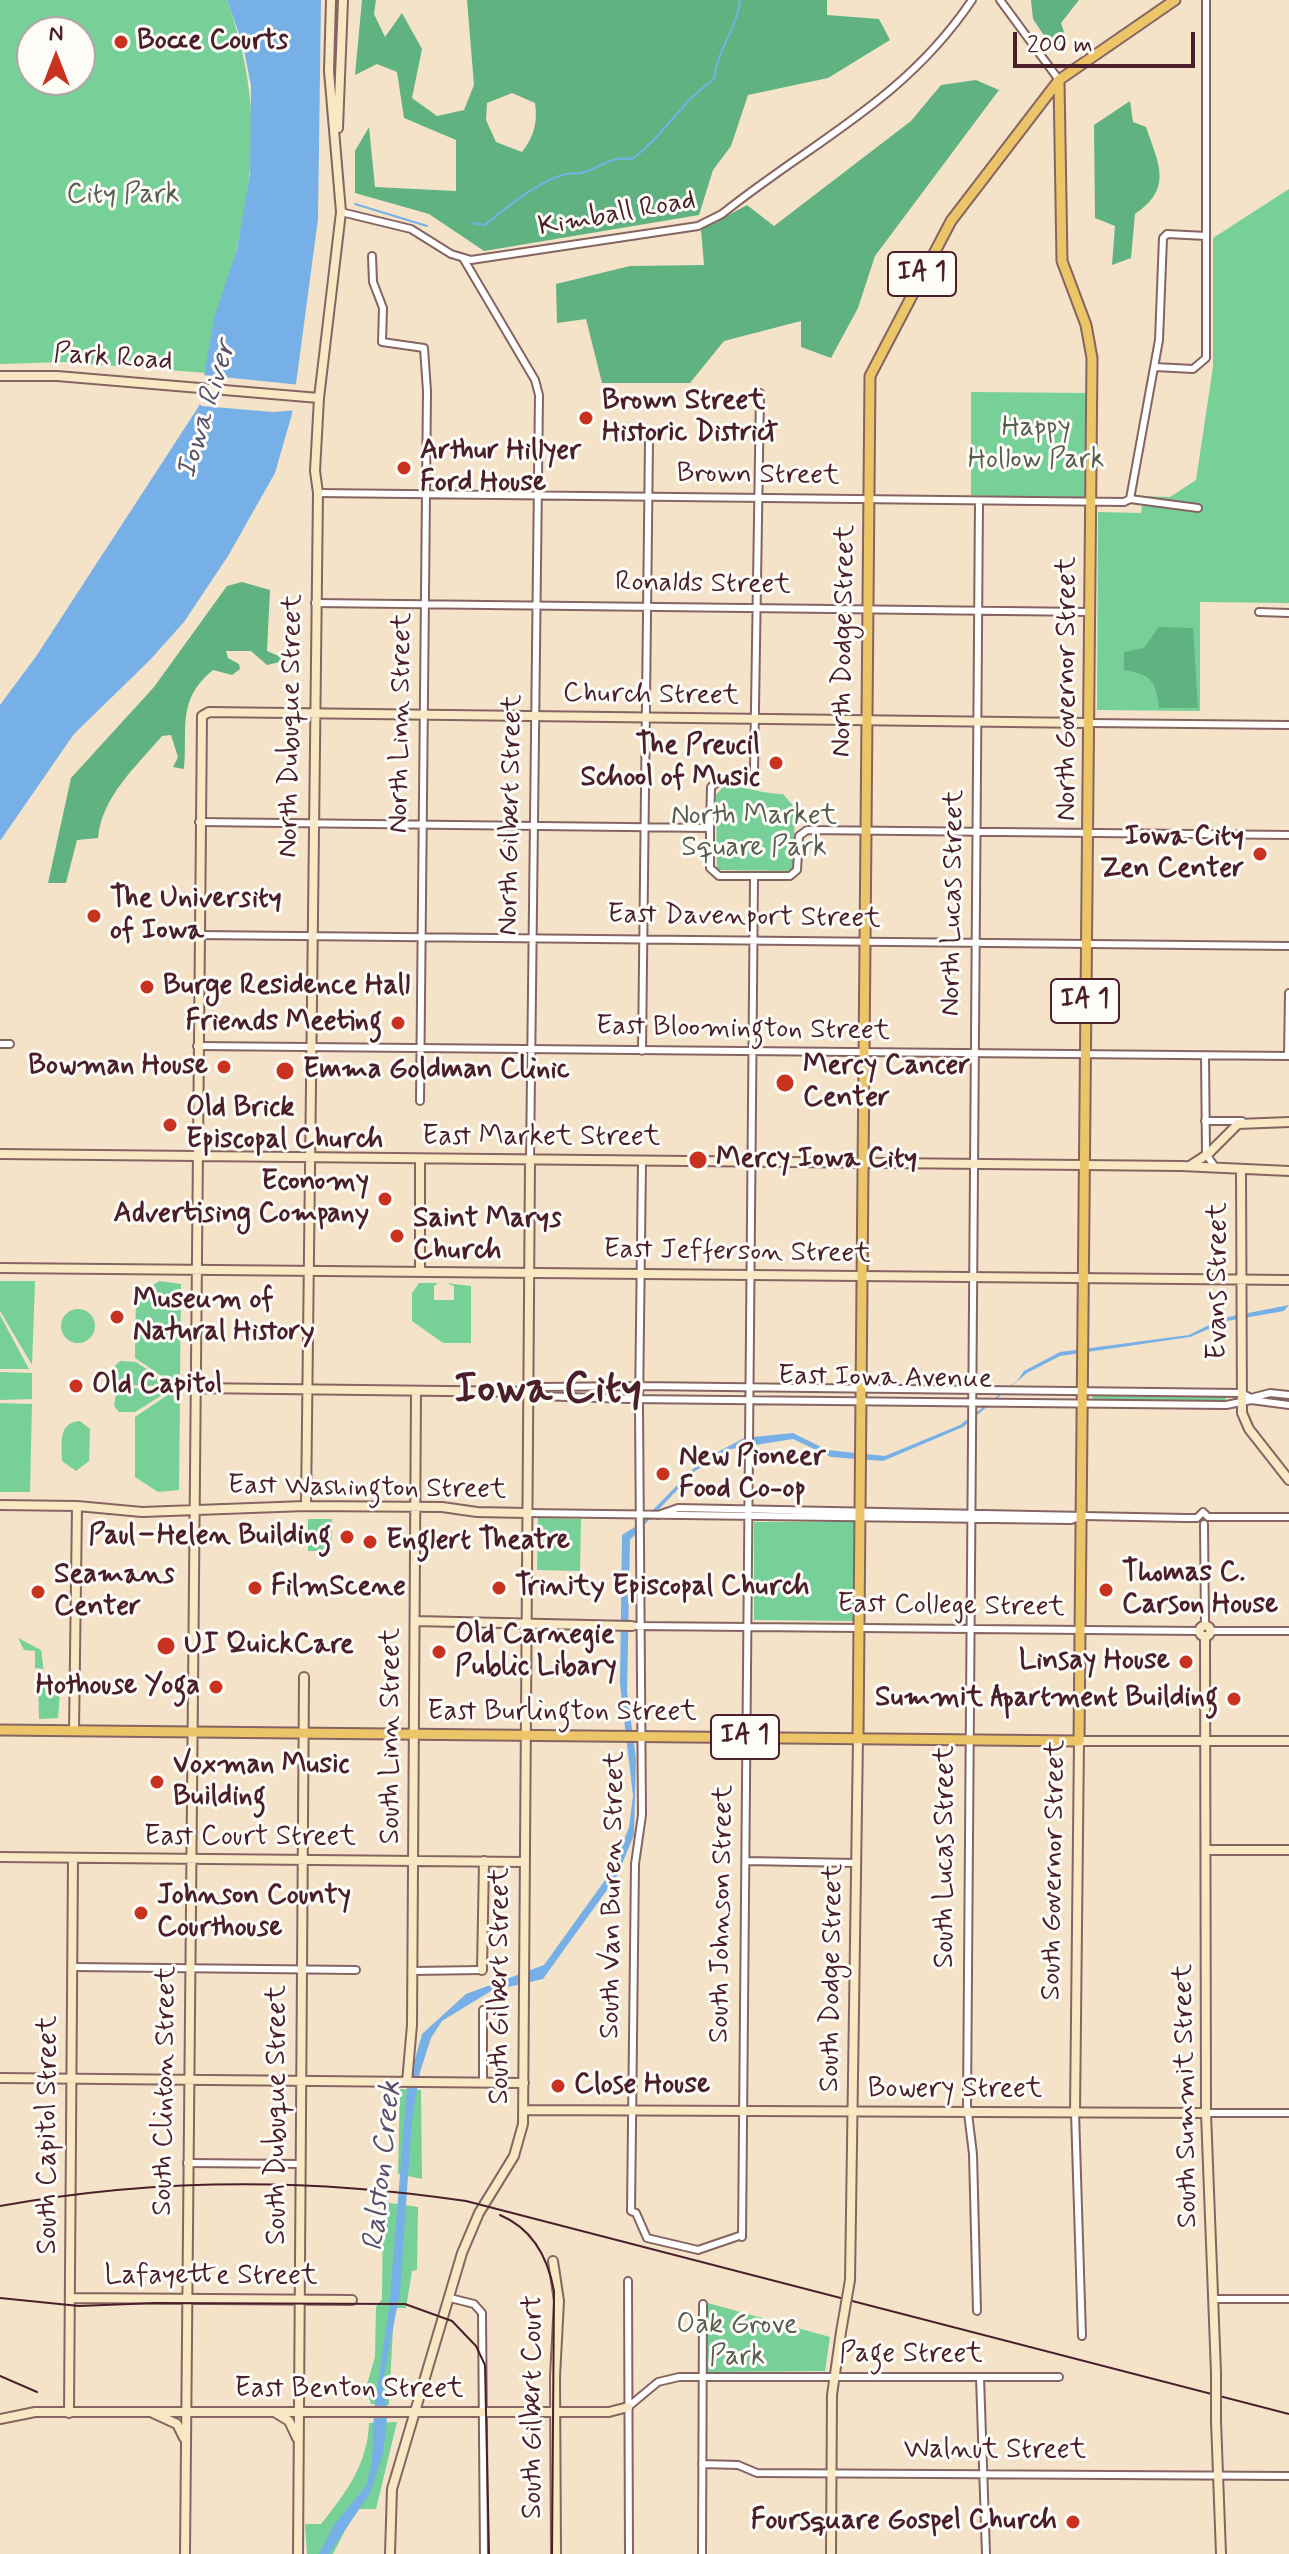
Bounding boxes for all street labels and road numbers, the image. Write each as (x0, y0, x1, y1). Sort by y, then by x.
street label: Kimball Road (536, 185, 698, 245)
road number: IA 1 (888, 252, 956, 296)
street label: Park Road (52, 338, 174, 380)
street label: Brown Street (676, 458, 840, 494)
street label: North Dodge Street (826, 524, 864, 758)
street label: North Governor Street (1051, 557, 1085, 821)
street label: Ronalds Street (615, 567, 791, 603)
street label: North Dubuque Street (273, 594, 311, 858)
street label: North Linn Street (383, 612, 421, 834)
street label: Church Street (563, 678, 739, 714)
street label: North Gilbert Street (493, 694, 531, 936)
street label: North Lucas Street (935, 789, 973, 1017)
street label: East Davenport Street (607, 899, 881, 937)
road number: IA 1 (1051, 979, 1119, 1023)
street label: East Bloomington Street (596, 1011, 890, 1049)
street label: East Market Street (422, 1121, 660, 1155)
street label: Evans Street (1202, 1202, 1236, 1360)
street label: East Jefferson Street (603, 1234, 871, 1272)
street label: East Iowa Avenue (777, 1360, 993, 1398)
street label: East Washington Street (227, 1470, 507, 1508)
street label: East College Street (837, 1588, 1065, 1626)
street label: South Linn Street (375, 1628, 409, 1844)
street label: East Burlington Street (427, 1696, 697, 1730)
road number: IA 1 (711, 1715, 779, 1759)
street label: South Governor Street (1036, 1739, 1074, 2001)
street label: South Lucas Street (929, 1746, 963, 1968)
street label: South Van Buren Street (595, 1751, 633, 2039)
street label: South Johnson Street (704, 1785, 742, 2043)
street label: East Court Street (144, 1821, 356, 1855)
street label: South Dodge Street (814, 1863, 852, 2093)
street label: South Gilbert Street (484, 1867, 518, 2105)
street label: South Summit Street (1168, 1964, 1206, 2228)
street label: South Clinton Street (147, 1966, 185, 2216)
street label: South Dubuque Street (261, 1985, 295, 2245)
street label: South Capitol Street (32, 2016, 66, 2254)
street label: Bowery Street (868, 2073, 1042, 2107)
street label: Lafayette Street (105, 2260, 317, 2294)
street label: South Gilbert Court (517, 2295, 551, 2519)
street label: Page Street (839, 2338, 983, 2372)
street label: East Benton Street (235, 2373, 463, 2407)
street label: Walnut Street (904, 2434, 1086, 2468)

